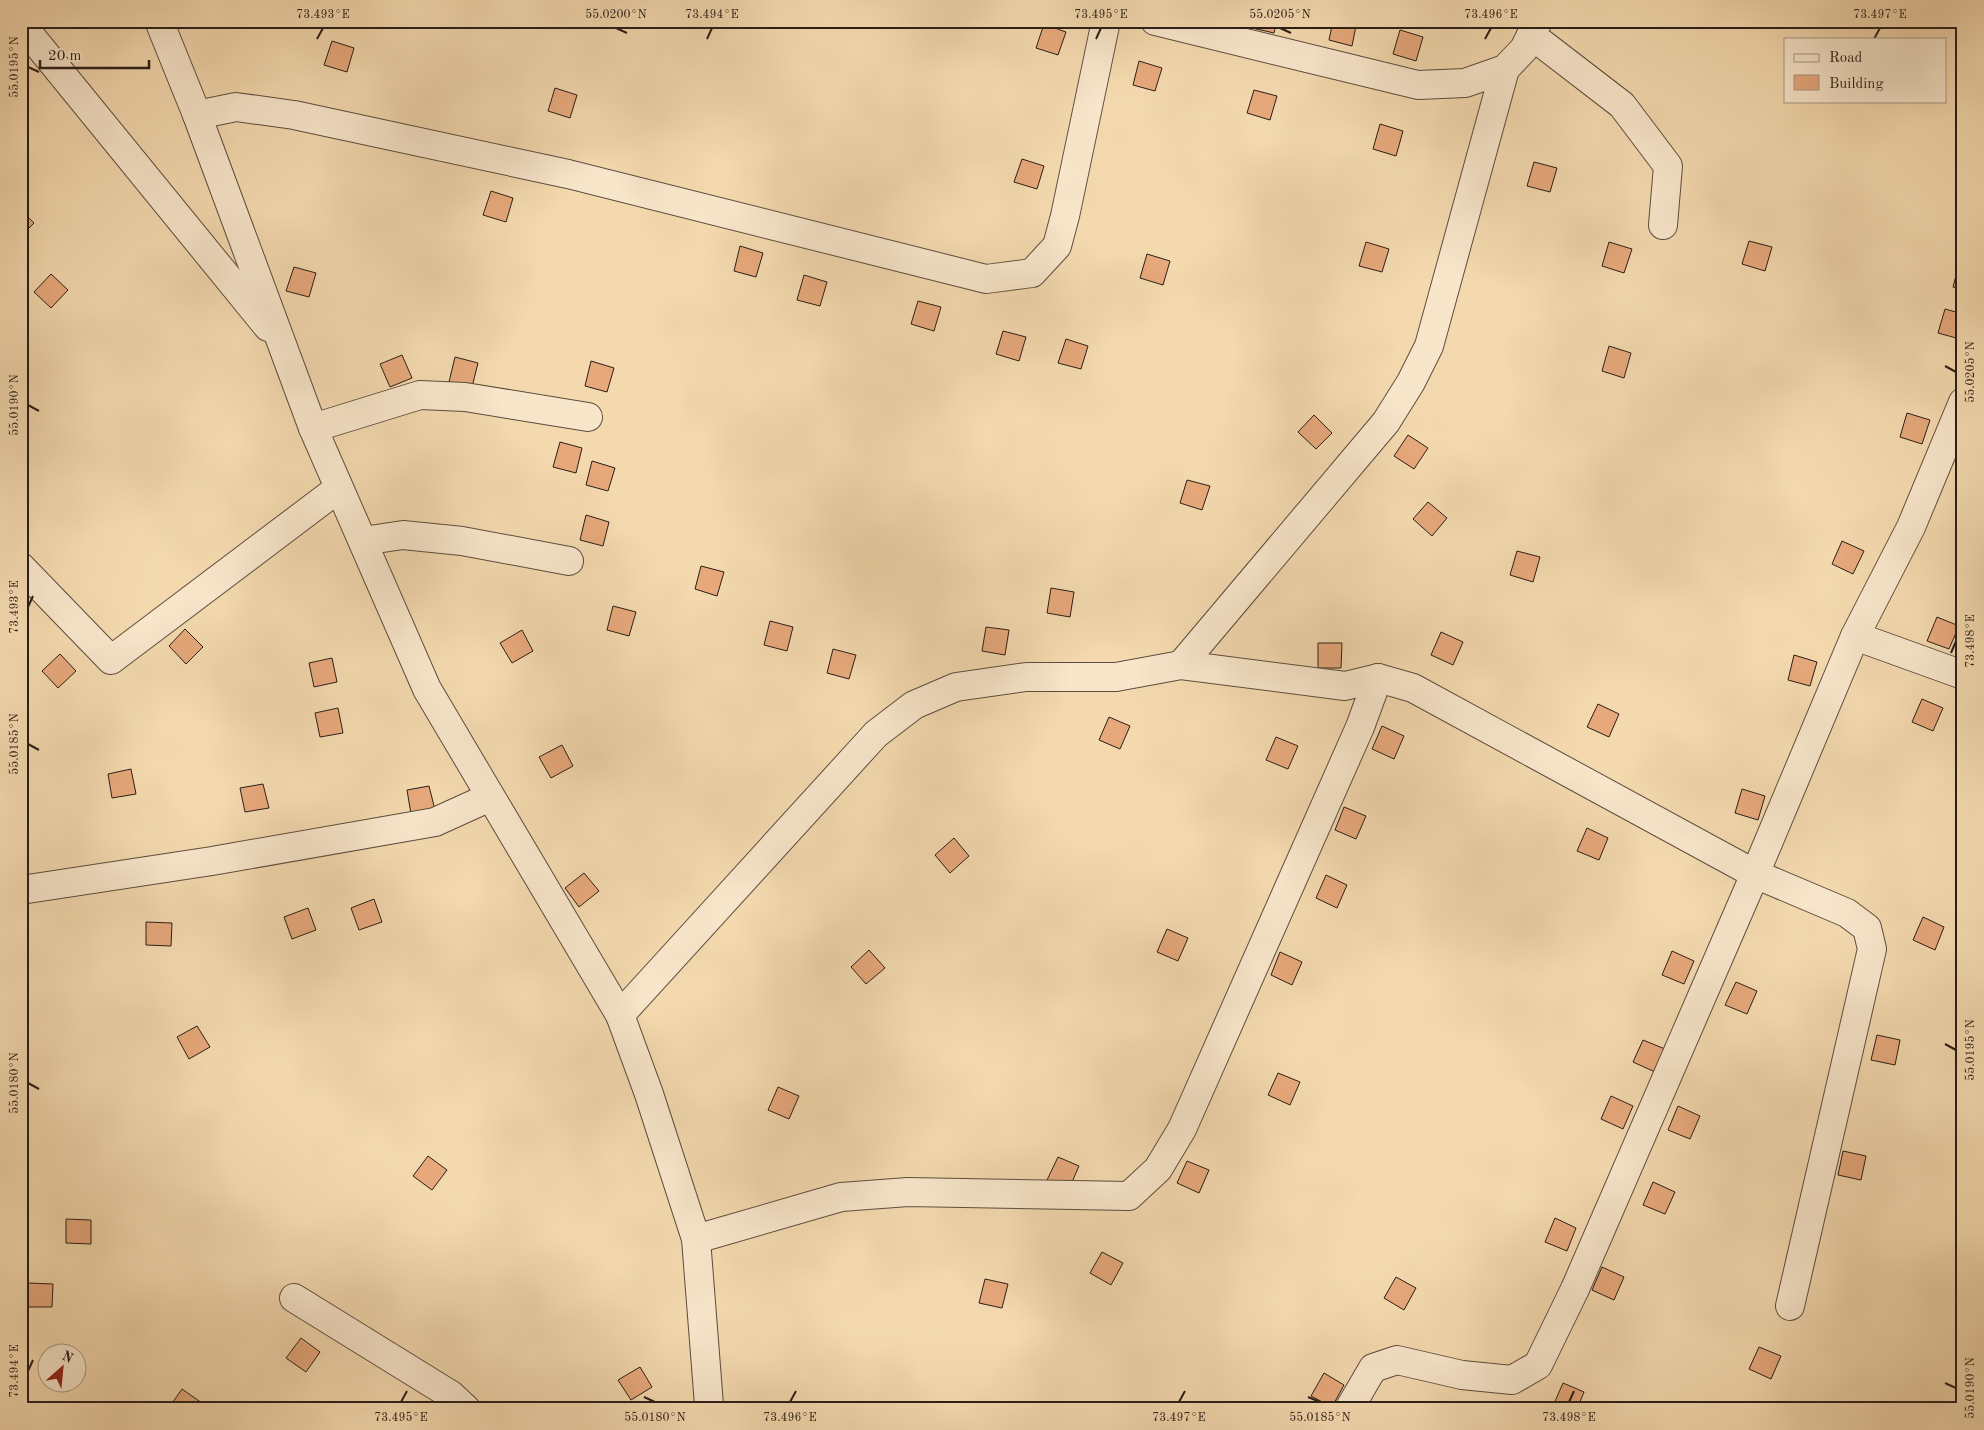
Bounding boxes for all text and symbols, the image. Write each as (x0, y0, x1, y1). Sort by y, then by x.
text: 55.0200°N (585, 8, 647, 21)
text: 73.495°E (1074, 8, 1128, 21)
text: 55.0205°N (1249, 8, 1311, 21)
text: 73.493°E (296, 9, 350, 21)
text: 73.494°E (685, 9, 739, 21)
text: 73.496°E (1464, 9, 1518, 21)
text: 73.497°E (1853, 9, 1907, 21)
text: 55.0195°N (8, 36, 21, 98)
scale bar (40, 38, 149, 70)
legend (1784, 38, 1946, 102)
text: 20 m (48, 49, 82, 64)
text: Road (1829, 51, 1863, 66)
text: Building (1829, 77, 1884, 92)
text: 55.0205°N (1964, 341, 1977, 403)
text: 55.0190°N (8, 374, 21, 436)
text: 73.493°E (9, 580, 21, 634)
text: 73.498°E (1965, 614, 1977, 668)
text: 55.0185°N (8, 713, 21, 775)
text: 55.0195°N (1964, 1019, 1977, 1081)
text: 55.0180°N (8, 1052, 21, 1114)
north arrow (38, 1342, 88, 1392)
text: 73.494°E (9, 1344, 21, 1398)
text: N (60, 1349, 76, 1366)
text: 55.0190°N (1964, 1357, 1977, 1419)
text: 73.495°E (374, 1411, 428, 1424)
text: 55.0180°N (624, 1411, 686, 1424)
text: 55.0185°N (1289, 1411, 1351, 1424)
text: 73.496°E (763, 1412, 817, 1424)
text: 73.497°E (1152, 1412, 1206, 1424)
text: 73.498°E (1542, 1412, 1596, 1424)

